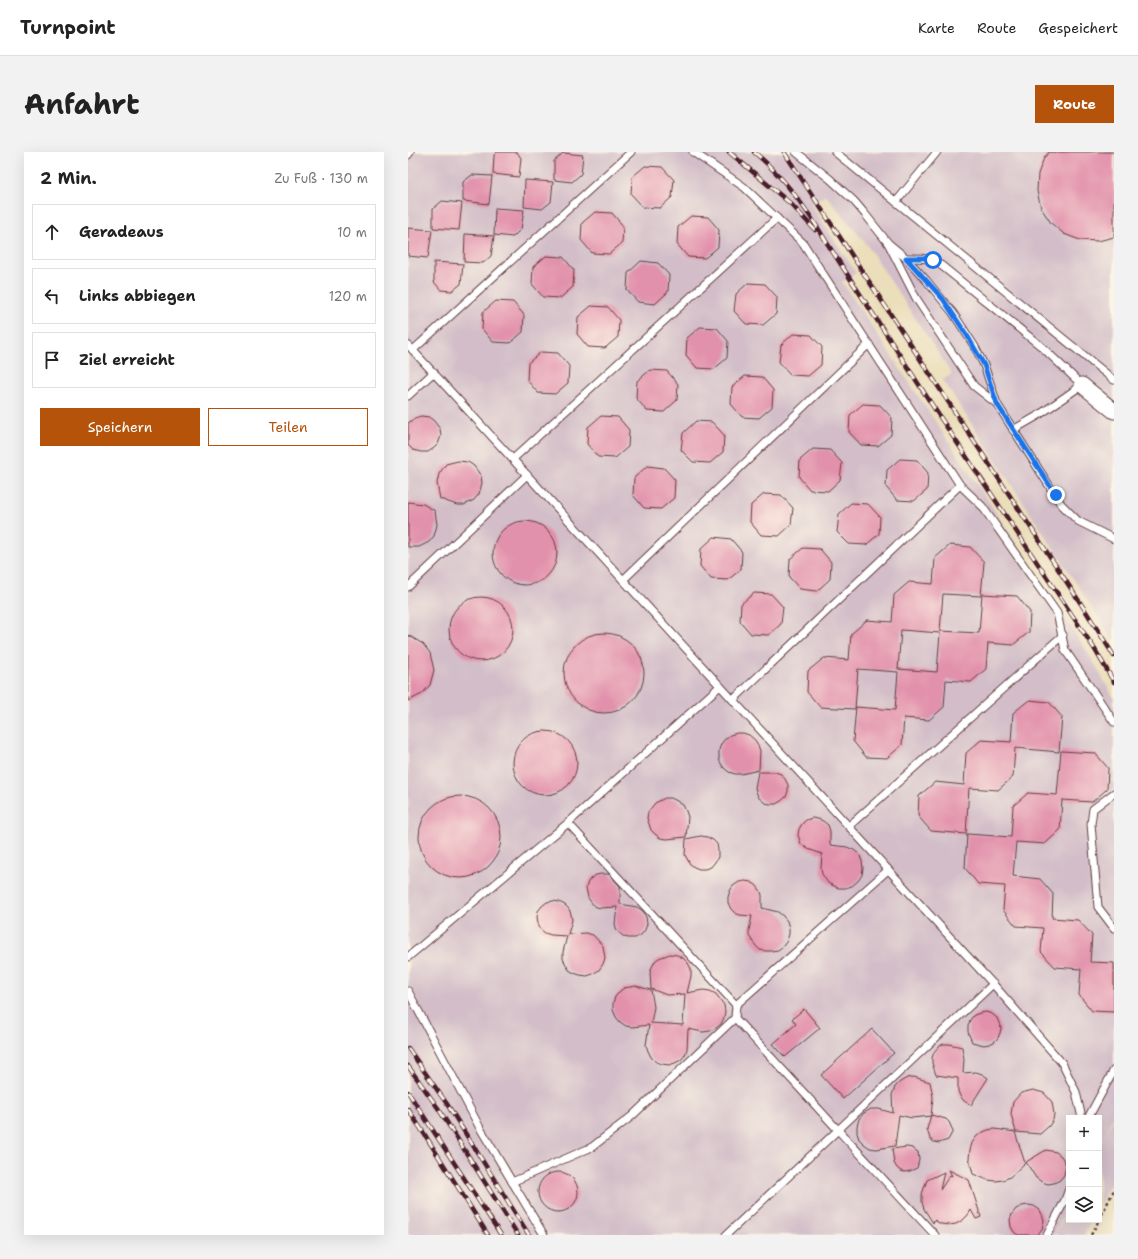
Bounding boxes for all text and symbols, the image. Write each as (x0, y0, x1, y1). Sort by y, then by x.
text: Turnpoint (20, 15, 116, 40)
text: Karte (918, 19, 955, 37)
text: Route (977, 19, 1016, 37)
text: Gespeichert (1038, 19, 1118, 37)
text: Anfahrt (24, 85, 140, 123)
button: Route (1035, 85, 1114, 123)
text: 2 Min. (40, 167, 97, 189)
text: Zu Fuß · 130 m (275, 170, 368, 187)
icon: ahead (41, 221, 63, 243)
text: Geradeaus (79, 222, 164, 242)
text: 10 m (337, 224, 367, 241)
route start (924, 251, 942, 269)
icon: left (41, 285, 63, 307)
text: Links abbiegen (79, 286, 195, 306)
text: 120 m (329, 288, 367, 305)
icon: arrive (41, 349, 63, 371)
text: Ziel erreicht (79, 350, 175, 370)
button: Speichern (40, 408, 200, 446)
button: Teilen (208, 408, 368, 446)
route end (1047, 486, 1065, 504)
map controls (1066, 1115, 1102, 1223)
button: + (1066, 1115, 1102, 1151)
button: − (1066, 1151, 1102, 1187)
button: layers (1066, 1187, 1102, 1223)

